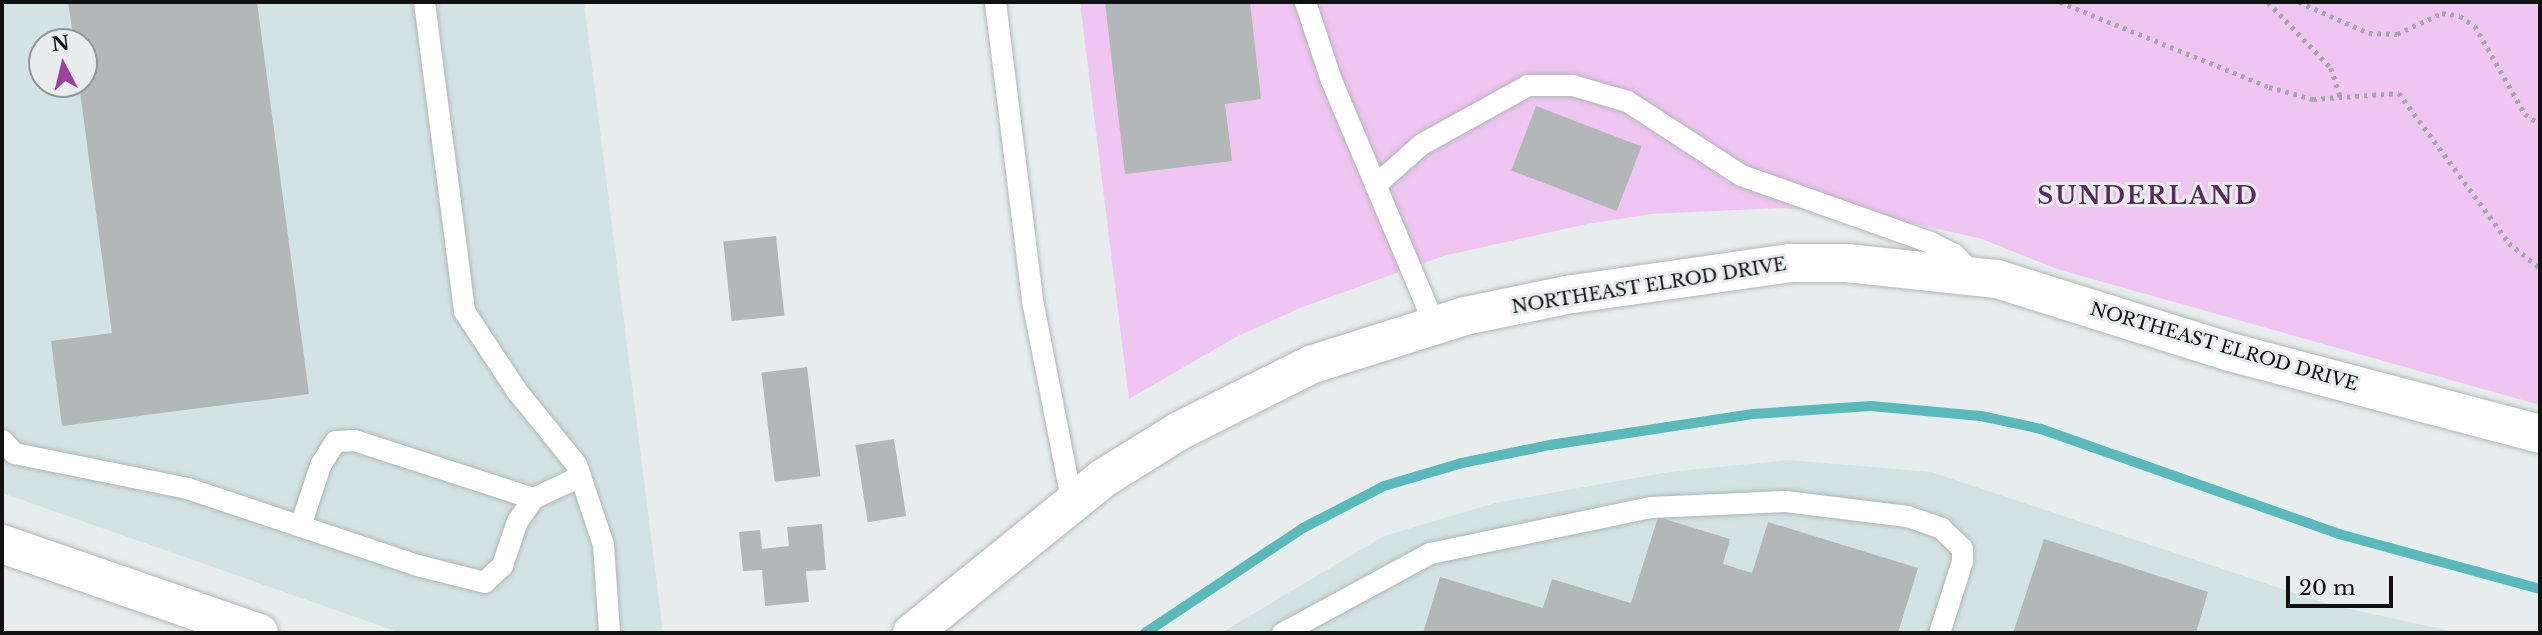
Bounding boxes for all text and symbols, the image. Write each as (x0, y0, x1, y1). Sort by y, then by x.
north arrow (28, 28, 98, 98)
text: N (50, 31, 71, 56)
district label: SUNDERLAND (2039, 182, 2257, 210)
street label: NORTHEAST ELROD DRIVE (1510, 254, 1788, 318)
street label: NORTHEAST ELROD DRIVE (2087, 298, 2361, 396)
scale bar (2290, 562, 2397, 606)
text: 20 m (2299, 575, 2356, 601)

